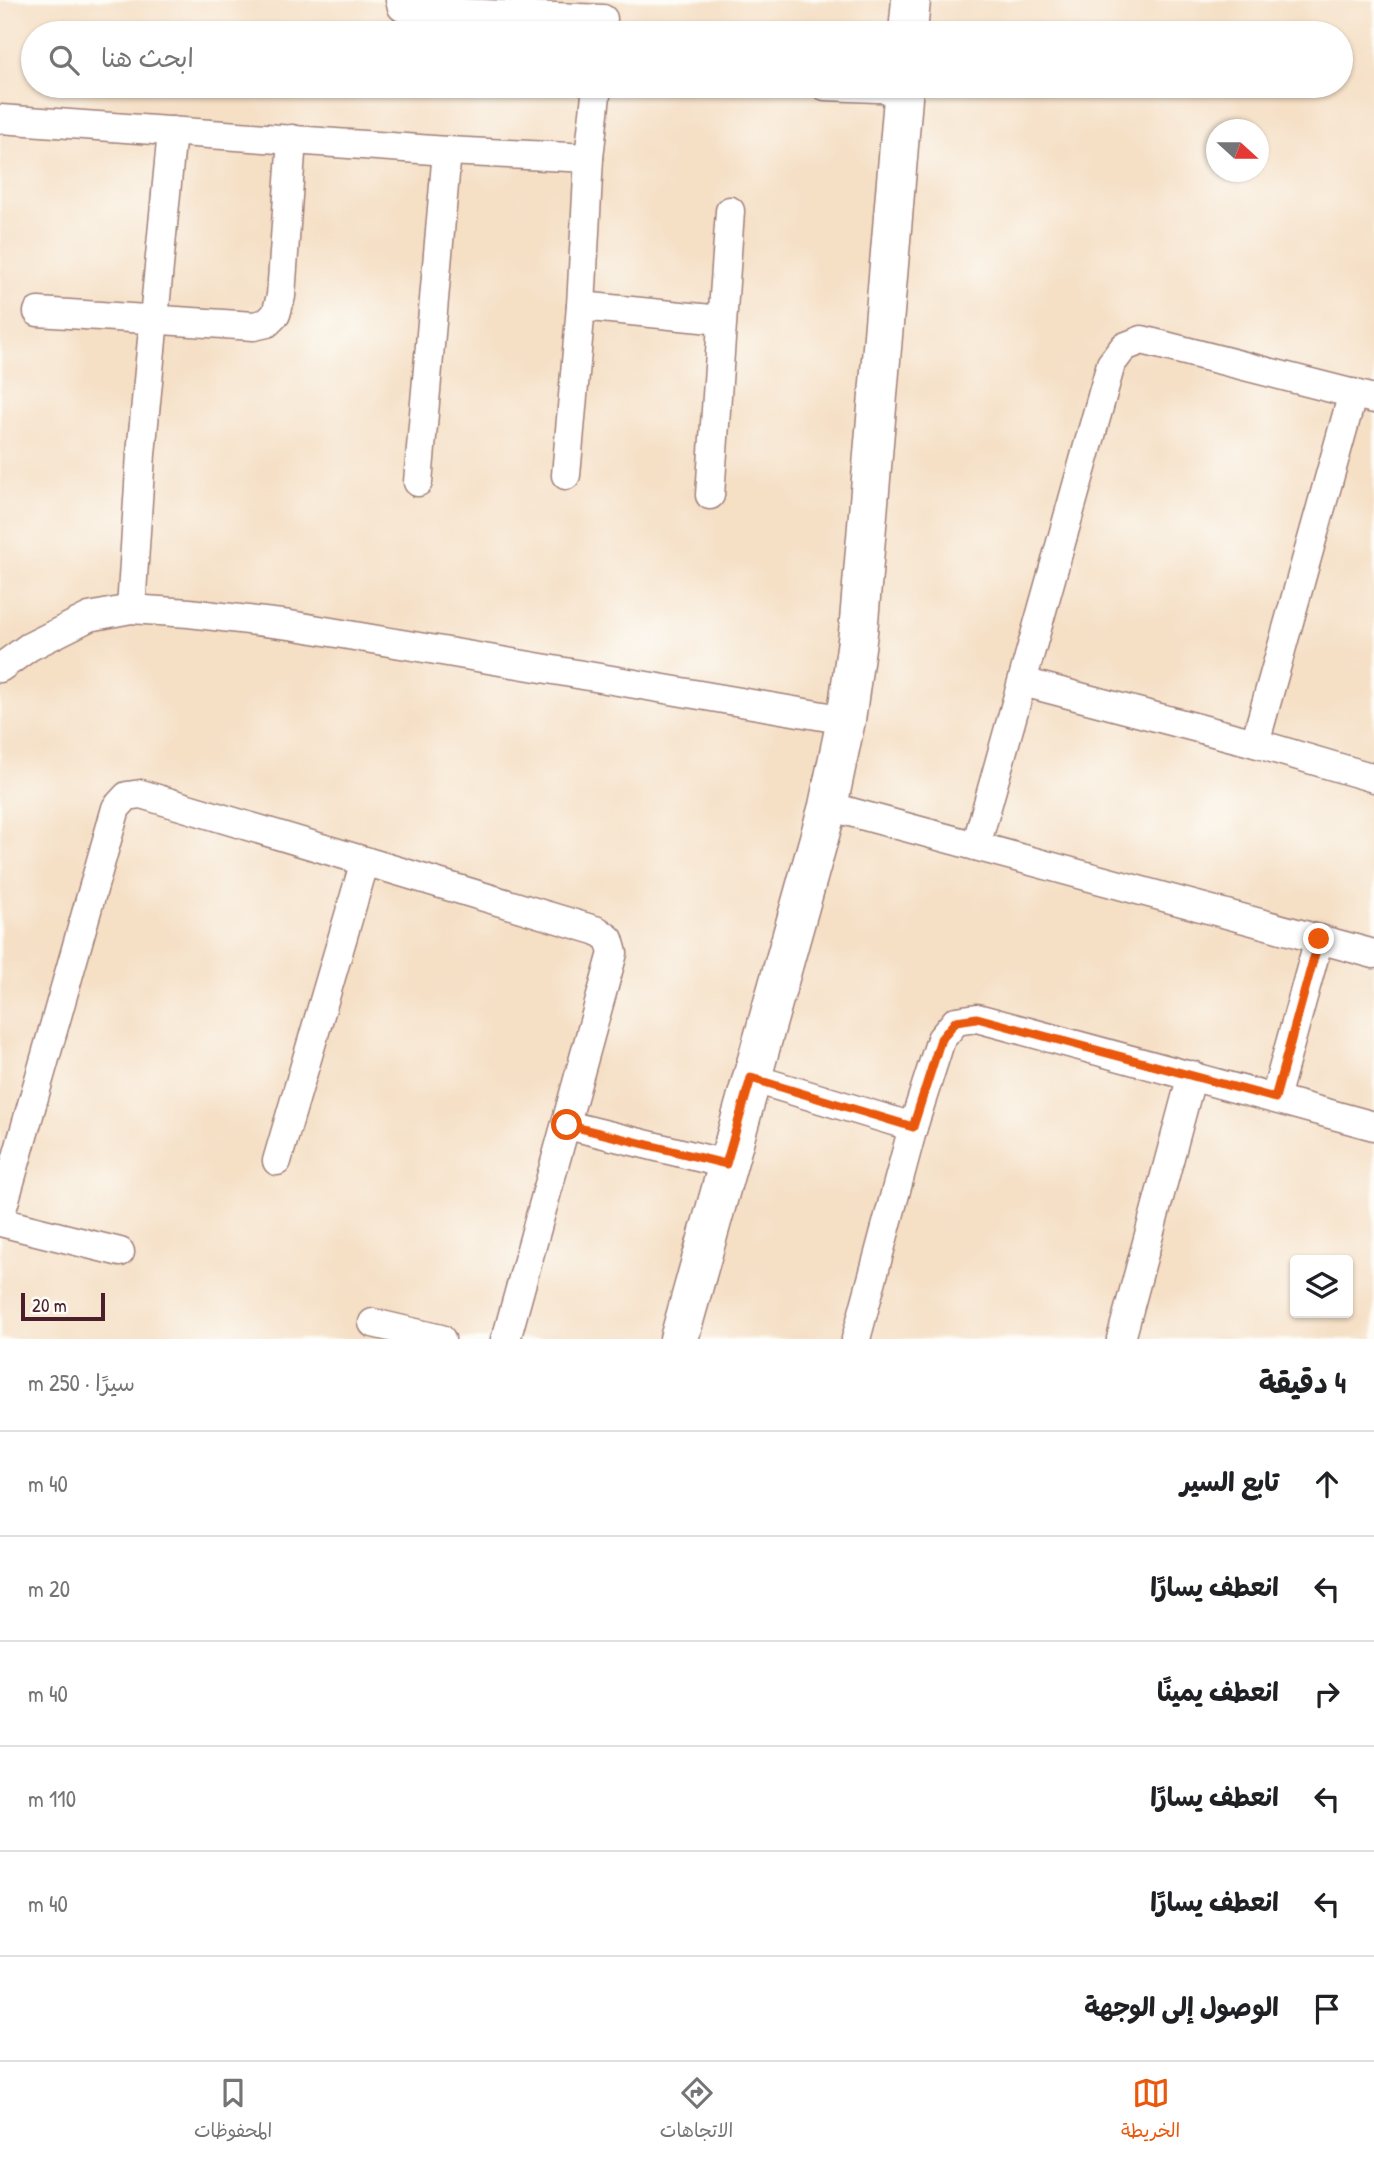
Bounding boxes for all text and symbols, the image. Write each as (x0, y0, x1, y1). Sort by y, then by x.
search box (21, 21, 1353, 98)
text: ابحث هنا (101, 40, 194, 75)
icon: search (45, 41, 83, 79)
north arrow (1206, 119, 1269, 182)
route end (1303, 923, 1334, 954)
route start (551, 1109, 582, 1140)
map controls (1290, 1255, 1353, 1318)
button: layers (1290, 1255, 1353, 1318)
scale bar (21, 1290, 105, 1322)
text: 20 m (32, 1292, 67, 1318)
text: 4 دقيقة (1259, 1362, 1346, 1402)
text: سيرًا · 250 m (28, 1367, 135, 1398)
text: تابع السير (1180, 1464, 1279, 1499)
icon: ahead (1308, 1465, 1346, 1503)
text: 40 m (28, 1468, 68, 1499)
text: انعطف يسارًا (1150, 1569, 1279, 1604)
icon: left (1308, 1570, 1346, 1608)
text: 20 m (28, 1573, 70, 1604)
text: انعطف يمينًا (1157, 1674, 1279, 1709)
icon: right (1308, 1675, 1346, 1713)
text: 40 m (28, 1678, 68, 1709)
text: انعطف يسارًا (1150, 1779, 1279, 1814)
icon: left (1308, 1780, 1346, 1818)
text: 110 m (28, 1783, 76, 1814)
text: انعطف يسارًا (1150, 1884, 1279, 1919)
icon: left (1308, 1885, 1346, 1923)
text: 40 m (28, 1888, 68, 1919)
text: الوصول إلى الوجهة (1084, 1989, 1279, 2024)
icon: arrive (1308, 1990, 1346, 2028)
tab: المحفوظات (194, 2074, 272, 2147)
tab: الاتجاهات (660, 2074, 733, 2147)
tab: الخريطة (1121, 2074, 1180, 2147)

